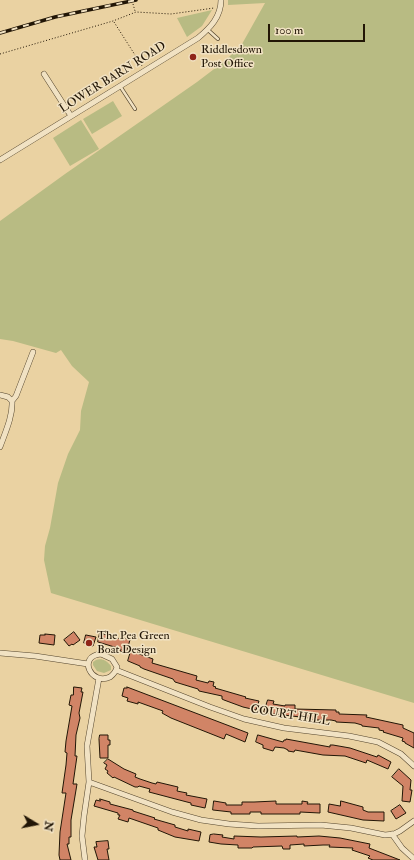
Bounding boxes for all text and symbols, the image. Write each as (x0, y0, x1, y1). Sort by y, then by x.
scale bar (270, 16, 367, 42)
text: 100 m (275, 23, 303, 38)
street label: LOWER BARN ROAD (57, 39, 169, 117)
place label: Riddlesdown Post Office (201, 43, 262, 71)
marker: Riddlesdown Post Office (188, 52, 198, 62)
place label: The Pea Green Boat Design (97, 629, 170, 657)
marker: The Pea Green Boat Design (84, 638, 94, 648)
street label: COURT HILL (249, 703, 331, 729)
north arrow (16, 804, 56, 844)
text: N (41, 820, 56, 832)

